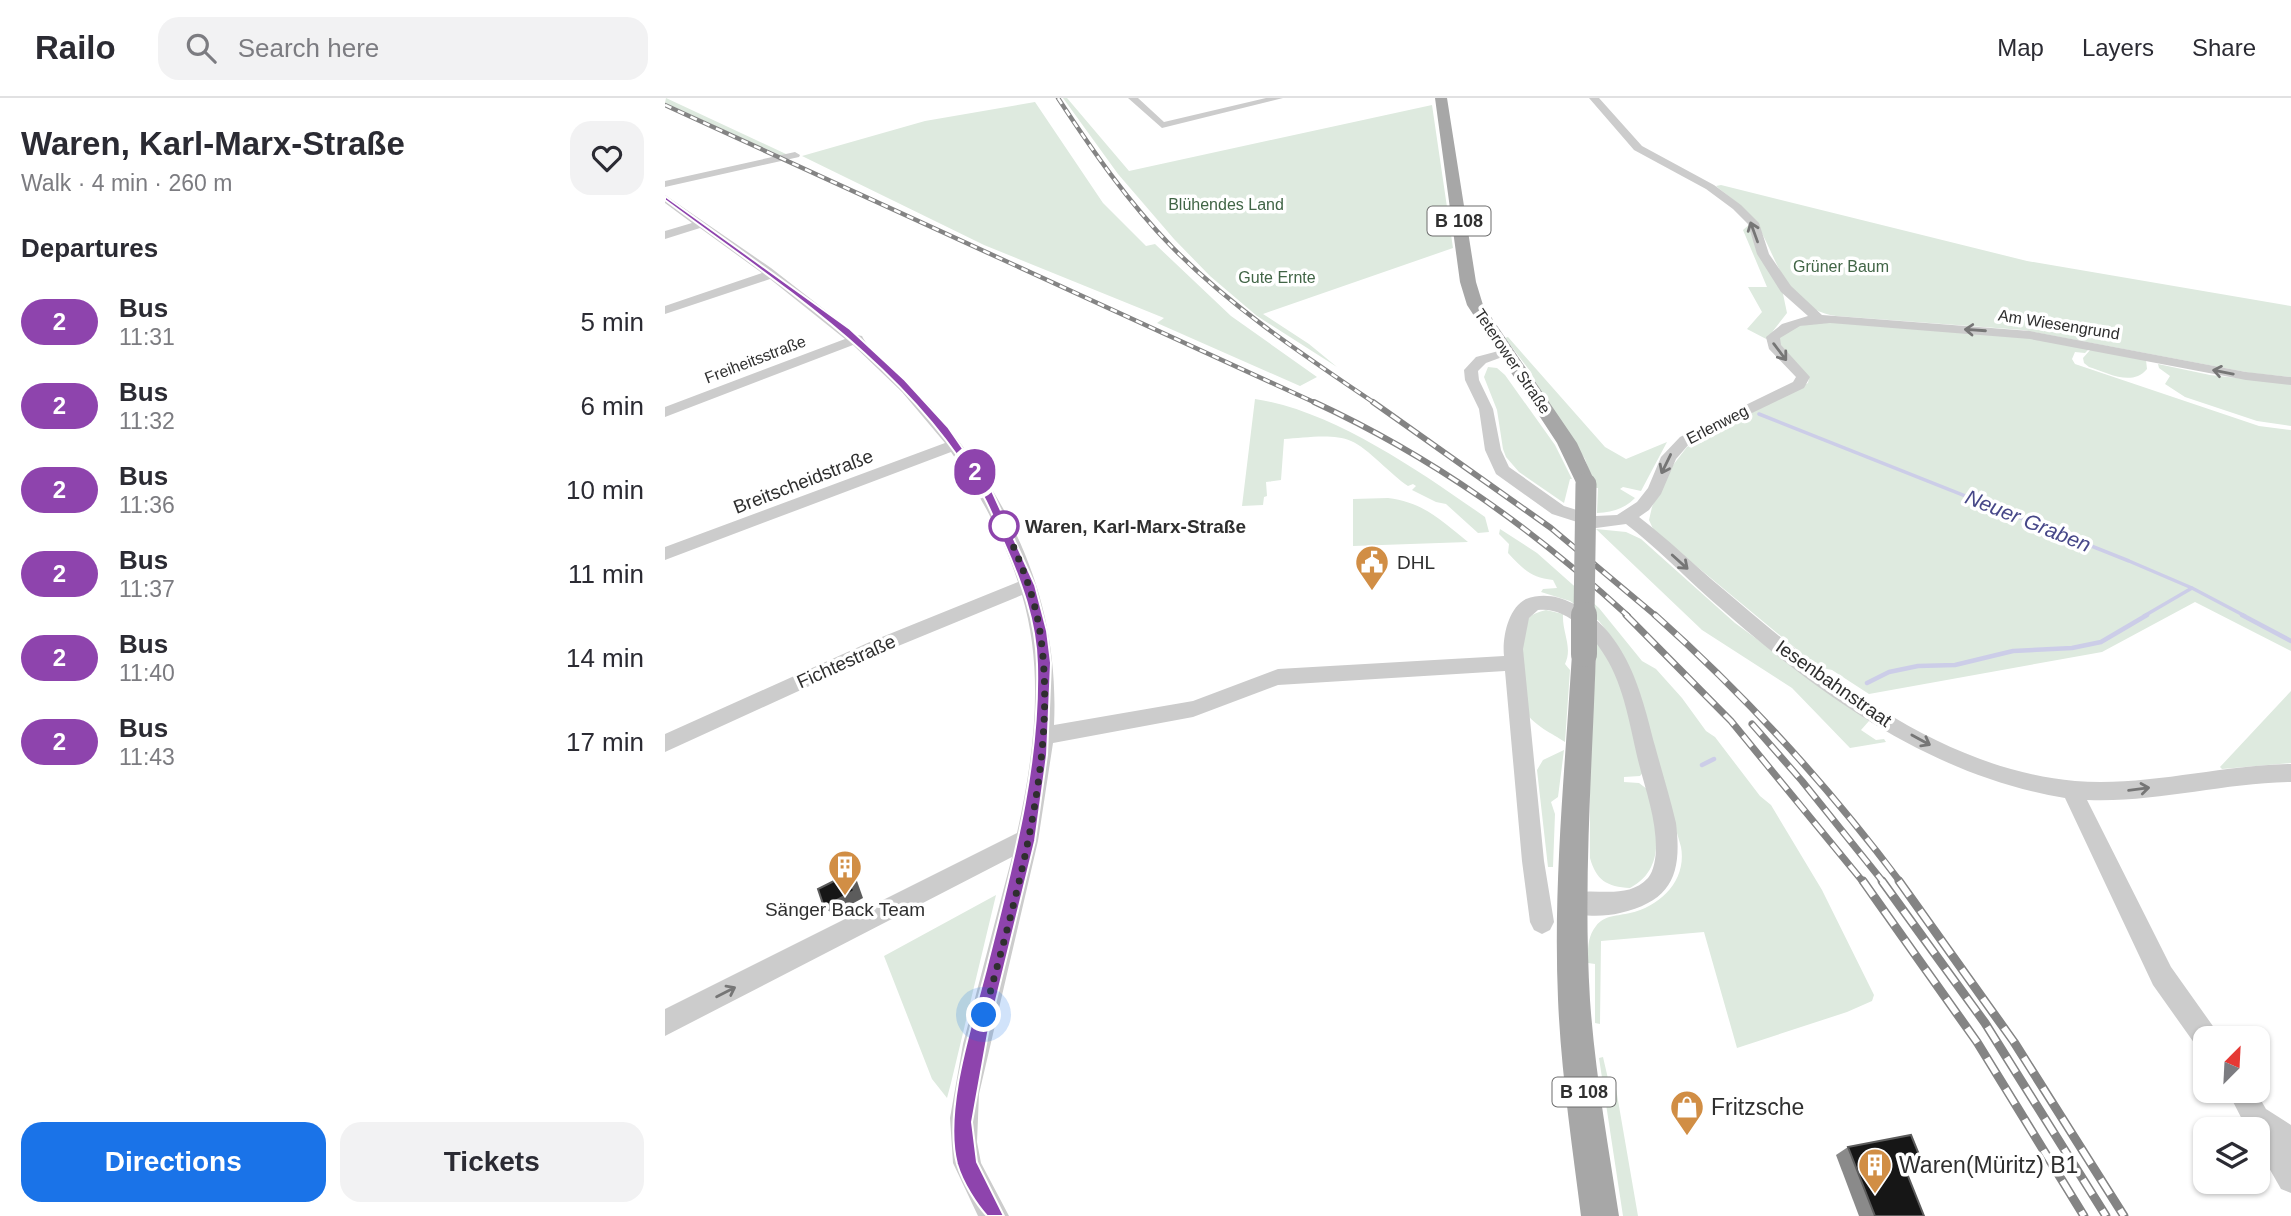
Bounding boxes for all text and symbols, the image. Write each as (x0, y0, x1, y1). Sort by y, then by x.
search box (158, 17, 648, 80)
text: Railo (35, 29, 116, 66)
icon: search (182, 29, 220, 67)
text: Search here (238, 33, 379, 63)
text: Map (1997, 34, 2044, 61)
text: Layers (2082, 34, 2154, 61)
text: Share (2192, 34, 2256, 61)
button: heart (570, 121, 644, 195)
text: Waren, Karl-Marx-Straße (21, 125, 405, 162)
text: Walk · 4 min · 260 m (21, 170, 232, 196)
park label: Blühendes Land (1168, 196, 1284, 213)
road number: B 108 (1427, 207, 1491, 236)
one-way arrow (1747, 222, 1760, 243)
text: Departures (21, 233, 158, 263)
park label: Grüner Baum (1793, 258, 1889, 275)
park label: Gute Ernte (1238, 269, 1316, 286)
text: Bus (119, 293, 168, 323)
street label: Teterower Straße (1471, 306, 1554, 417)
street label: Am Wiesengrund (1997, 306, 2121, 342)
text: 5 min (580, 307, 644, 337)
text: 2 (53, 308, 66, 335)
one-way arrow (1964, 323, 1987, 336)
text: 11:31 (119, 324, 175, 350)
street label: Freiheitsstraße (702, 332, 808, 387)
one-way arrow (1773, 343, 1788, 361)
one-way arrow (2212, 365, 2235, 378)
text: Bus (119, 377, 168, 407)
text: 6 min (580, 391, 644, 421)
text: 2 (53, 392, 66, 419)
street label: Erlenweg (1684, 402, 1751, 447)
text: 11:32 (119, 408, 175, 434)
street label: Breitscheidstraße (730, 445, 876, 518)
line badge: 2 (952, 449, 998, 495)
one-way arrow (1659, 453, 1673, 474)
text: 2 (968, 458, 982, 485)
text: Bus (119, 461, 168, 491)
text: 10 min (566, 475, 644, 505)
text: 2 (53, 476, 66, 503)
water label: Neuer Graben (1962, 485, 2094, 556)
text: 11:36 (119, 492, 175, 518)
marker: Waren, Karl-Marx-Straße (989, 511, 1019, 541)
place label: Waren, Karl-Marx-Straße (1025, 516, 1246, 537)
public building icon: DHL (1353, 543, 1391, 592)
text: Bus (119, 545, 168, 575)
place label: DHL (1397, 552, 1435, 573)
one-way arrow (1671, 553, 1688, 570)
text: 11 min (568, 559, 644, 589)
text: 2 (53, 560, 66, 587)
text: 11:37 (119, 576, 175, 602)
text: Bus (119, 629, 168, 659)
street label: Fichtestraße (794, 630, 899, 693)
street label: Iesenbahnstraat (1772, 636, 1896, 732)
text: 14 min (566, 643, 644, 673)
text: 2 (53, 644, 66, 671)
text: 11:40 (119, 660, 175, 686)
text: Bus (119, 713, 168, 743)
text: 17 min (566, 727, 644, 757)
text: 2 (53, 728, 66, 755)
one-way arrow (1910, 734, 1931, 747)
text: 11:43 (119, 744, 175, 770)
one-way arrow (2128, 783, 2150, 796)
building icon: Sänger Back Team (826, 848, 864, 897)
place label: Sänger Back Team (765, 899, 925, 920)
one-way arrow (715, 985, 736, 999)
your location (966, 997, 1001, 1032)
north arrow (2193, 1026, 2270, 1102)
map controls (2193, 1026, 2270, 1194)
road number: B 108 (1553, 1077, 1615, 1107)
shop icon: Fritzsche (1668, 1088, 1706, 1137)
place label: Fritzsche (1711, 1094, 1804, 1120)
button: layers (2193, 1117, 2270, 1194)
button: Directions (21, 1122, 326, 1202)
button: Tickets (340, 1122, 644, 1202)
building icon: Waren(Müritz) B1 (1856, 1146, 1894, 1195)
place label: Waren(Müritz) B1 (1899, 1152, 2078, 1178)

